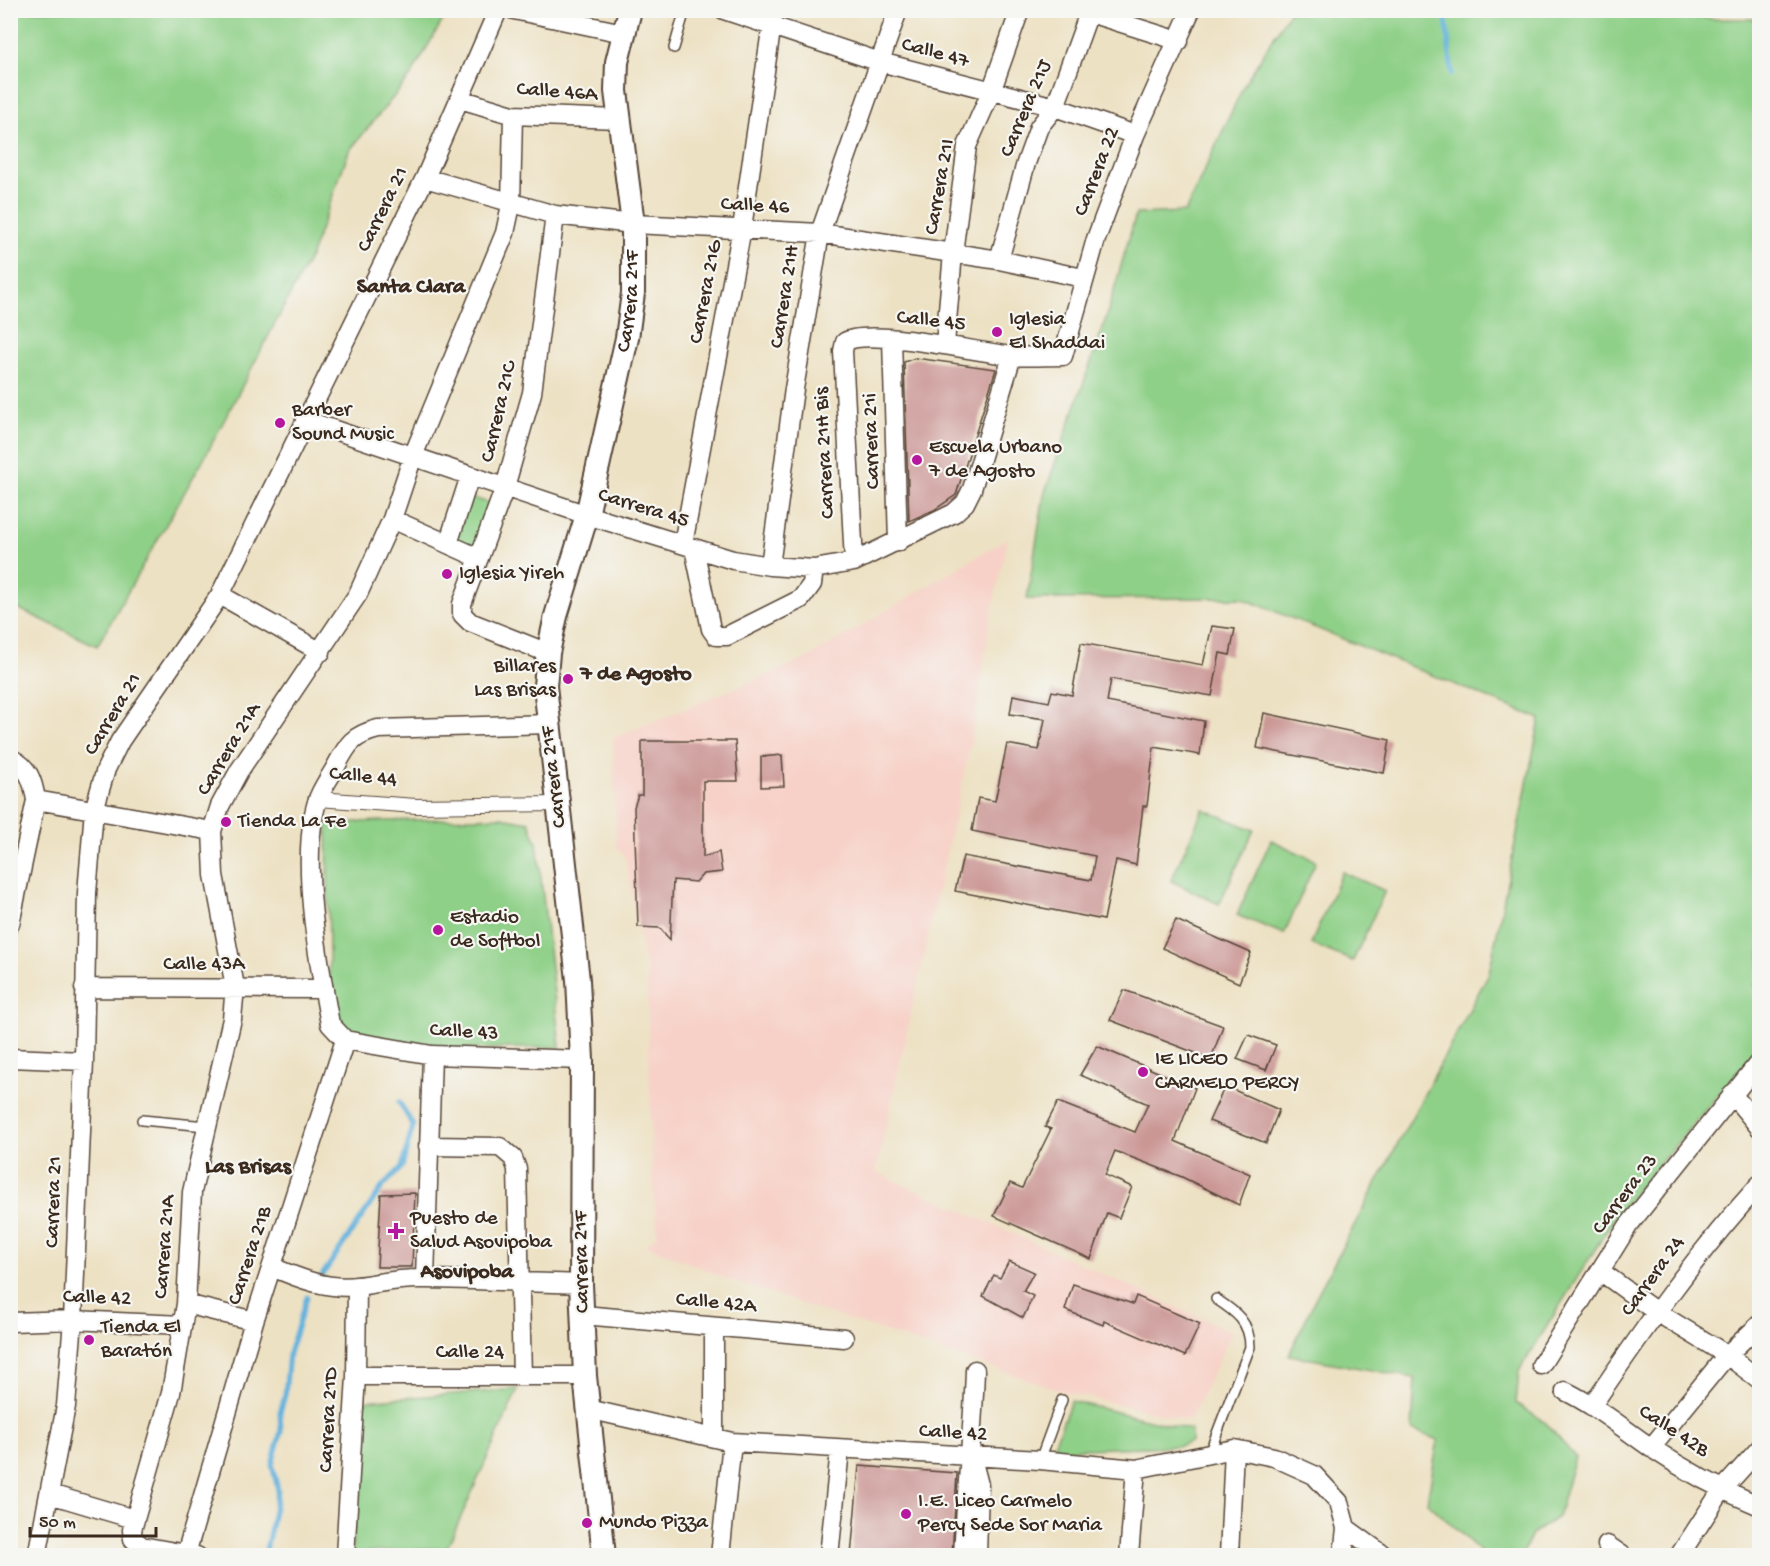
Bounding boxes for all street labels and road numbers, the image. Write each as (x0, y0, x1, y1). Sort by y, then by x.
street label: Calle 47 (898, 33, 973, 75)
street label: Carrera 21J (995, 56, 1059, 161)
street label: Calle 46A (516, 78, 600, 108)
street label: Carrera 22 (1070, 124, 1126, 220)
street label: Carrera 21I (920, 137, 962, 237)
street label: Carrera 21 (353, 163, 415, 257)
street label: Calle 46 (720, 193, 790, 221)
street label: Carrera 21G (685, 237, 729, 346)
street label: Carrera 21H (766, 243, 807, 350)
street label: Carrera 21F (612, 249, 646, 355)
street label: Calle 45 (895, 306, 967, 338)
street label: Carrera 21C (476, 357, 524, 465)
street label: Carrera 21H Bis (810, 385, 842, 519)
street label: Carrera 21i (859, 393, 887, 489)
street label: Carrera 45 (594, 483, 692, 535)
street label: Carrera 21 (80, 669, 148, 761)
street label: Carrera 21A (193, 698, 268, 801)
street label: Carrera 21F (536, 723, 574, 829)
street label: Calle 44 (328, 762, 398, 794)
street label: Calle 43A (163, 953, 246, 978)
street label: Calle 43 (429, 1019, 499, 1047)
street label: Carrera 23 (1588, 1150, 1664, 1240)
street label: Carrera 21 (41, 1156, 69, 1248)
street label: Carrera 21A (150, 1193, 182, 1300)
street label: Carrera 21B (223, 1202, 279, 1309)
street label: Carrera 21F (570, 1209, 596, 1313)
street label: Carrera 24 (1617, 1232, 1691, 1322)
street label: Calle 42 (62, 1285, 132, 1313)
street label: Calle 42A (675, 1288, 759, 1320)
street label: Calle 24 (436, 1341, 504, 1366)
street label: Carrera 21D (315, 1366, 345, 1473)
street label: Calle 42B (1633, 1400, 1714, 1465)
street label: Calle 42 (918, 1420, 988, 1448)

